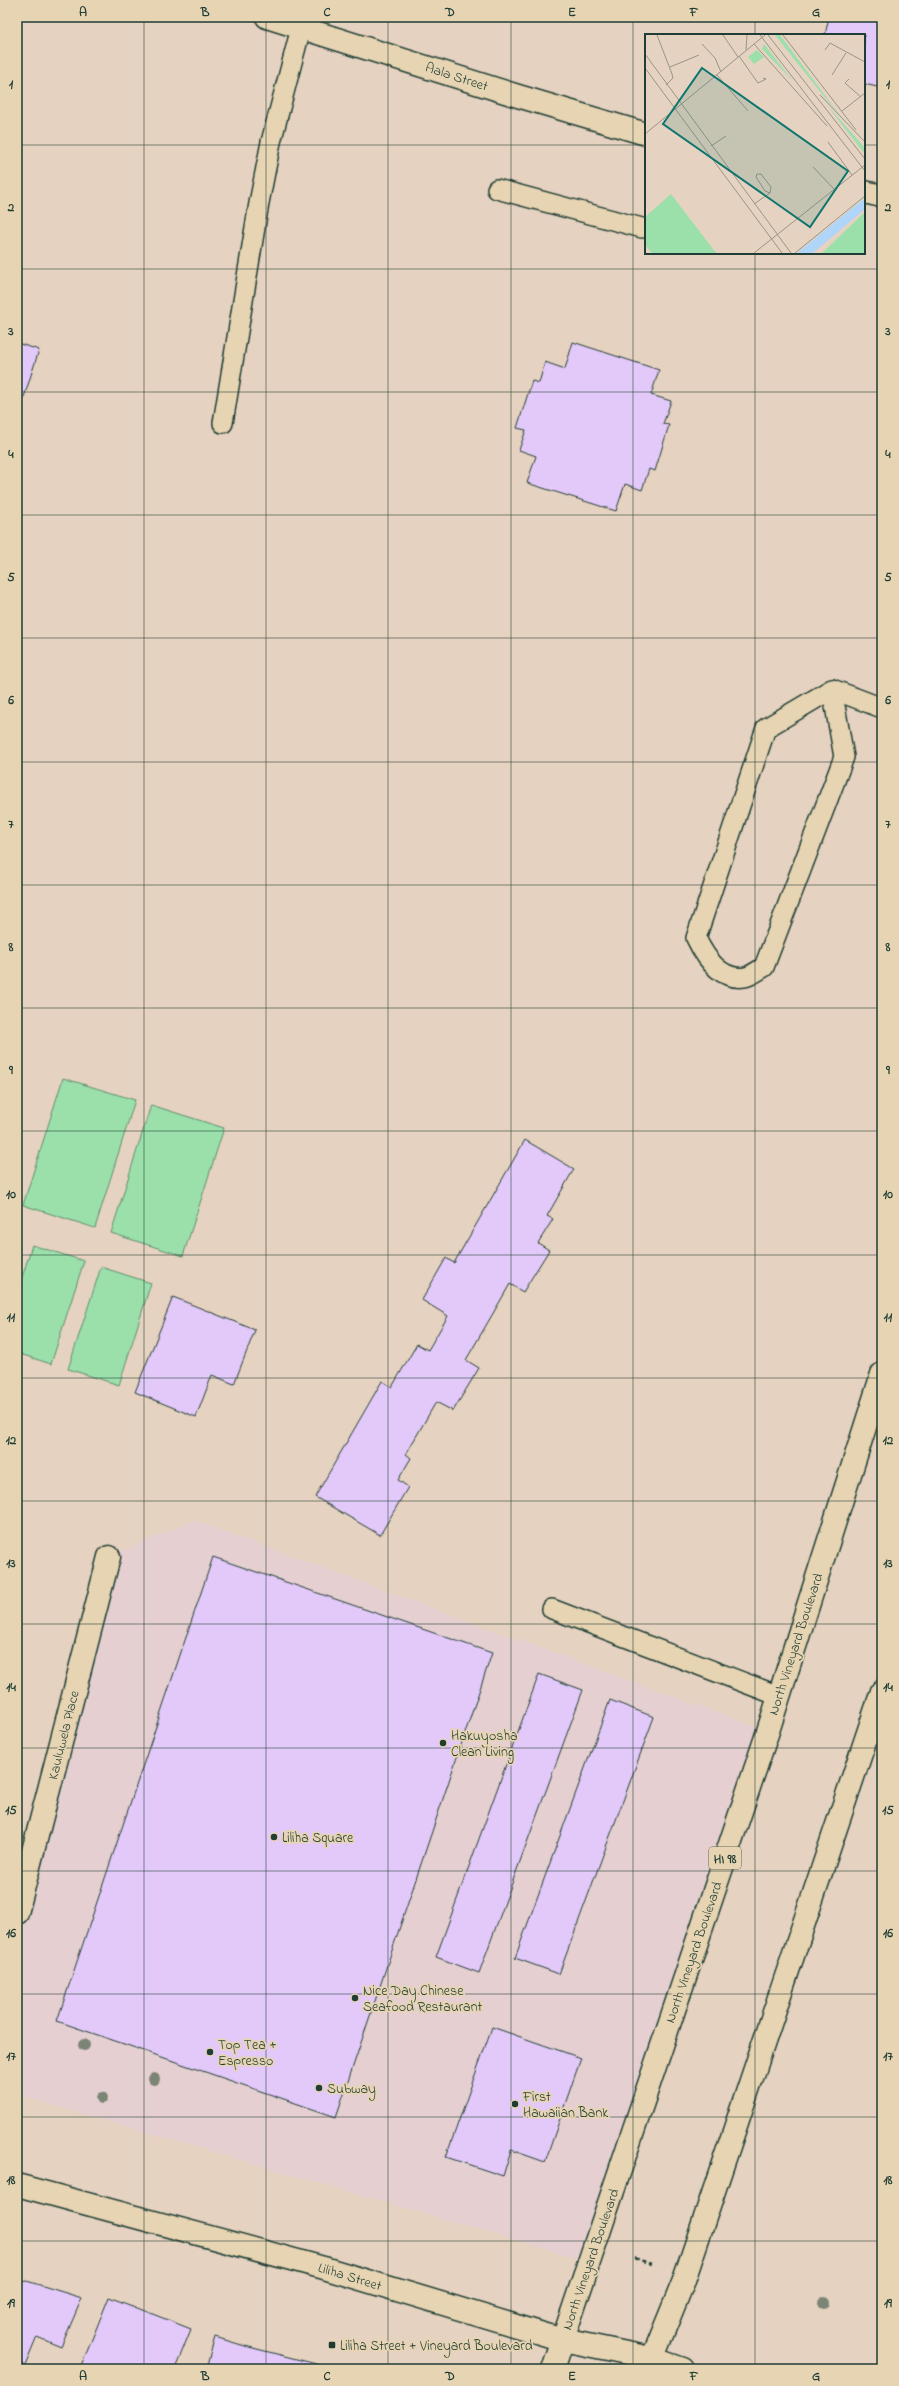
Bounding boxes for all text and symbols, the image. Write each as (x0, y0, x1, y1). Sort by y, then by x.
text: A (79, 3, 87, 22)
text: B (200, 3, 210, 22)
text: C (323, 3, 331, 22)
text: D (444, 3, 455, 22)
text: E (568, 3, 576, 22)
text: F (689, 3, 699, 22)
text: G (812, 3, 820, 22)
inset map (645, 34, 865, 254)
street label: Aala Street (422, 57, 491, 98)
text: 1 (9, 75, 14, 94)
text: 1 (886, 75, 891, 94)
text: 2 (7, 198, 15, 217)
text: 2 (884, 198, 892, 217)
text: 3 (7, 322, 14, 341)
text: 3 (884, 322, 891, 341)
text: 4 (7, 445, 14, 464)
text: 4 (884, 445, 891, 464)
text: 5 (7, 568, 15, 587)
text: 5 (884, 568, 892, 587)
text: 6 (7, 691, 14, 710)
text: 6 (884, 691, 891, 710)
text: 7 (8, 815, 14, 834)
text: 7 (885, 815, 891, 834)
text: 8 (8, 938, 14, 957)
text: 8 (885, 938, 891, 957)
text: 9 (8, 1061, 14, 1080)
text: 9 (885, 1061, 891, 1080)
text: 10 (6, 1185, 16, 1204)
text: 10 (883, 1185, 893, 1204)
text: 11 (7, 1308, 16, 1327)
text: 11 (884, 1308, 893, 1327)
text: 12 (6, 1431, 17, 1450)
text: 12 (883, 1431, 894, 1450)
text: 13 (6, 1554, 16, 1573)
text: 13 (883, 1554, 893, 1573)
street label: North Vineyard Boulevard (764, 1571, 830, 1719)
text: 14 (6, 1678, 16, 1697)
text: 14 (883, 1678, 893, 1697)
street label: Kauluwela Place (43, 1688, 86, 1782)
place label: Hakuyosha Clean Living (451, 1726, 518, 1764)
marker: Hakuyosha Clean Living (438, 1738, 448, 1748)
text: 15 (5, 1801, 17, 1820)
text: 15 (882, 1801, 894, 1820)
place label: Liliha Square (282, 1828, 354, 1849)
marker: Liliha Square (269, 1832, 279, 1842)
road number: HI 98 (709, 1847, 741, 1869)
street label: North Vineyard Boulevard (660, 1879, 729, 2026)
text: 16 (6, 1924, 16, 1943)
text: 16 (883, 1924, 893, 1943)
place label: Nice Day Chinese Seafood Restaurant (363, 1981, 483, 2018)
marker: Nice Day Chinese Seafood Restaurant (350, 1993, 360, 2003)
place label: Top Tea + Espresso (218, 2035, 277, 2072)
text: 17 (6, 2047, 16, 2066)
marker: Top Tea + Espresso (205, 2047, 215, 2057)
text: 17 (883, 2047, 893, 2066)
place label: Subway (327, 2079, 376, 2101)
marker: Subway (314, 2083, 324, 2093)
place label: First Hawaiian Bank (522, 2087, 609, 2124)
marker: First Hawaiian Bank (510, 2099, 520, 2109)
text: 18 (6, 2171, 16, 2190)
text: 18 (883, 2171, 893, 2190)
street label: North Vineyard Boulevard (557, 2186, 626, 2333)
street label: Liliha Street (315, 2258, 384, 2297)
text: 19 (7, 2294, 16, 2313)
text: 19 (884, 2294, 893, 2313)
place label: Liliha Street + Vineyard Boulevard (340, 2336, 533, 2358)
marker: Liliha Street + Vineyard Boulevard (327, 2340, 337, 2350)
text: A (79, 2367, 87, 2386)
text: B (200, 2367, 210, 2386)
text: C (323, 2367, 331, 2386)
text: D (444, 2367, 455, 2386)
text: E (568, 2367, 576, 2386)
text: F (689, 2367, 699, 2386)
text: G (812, 2367, 820, 2386)

